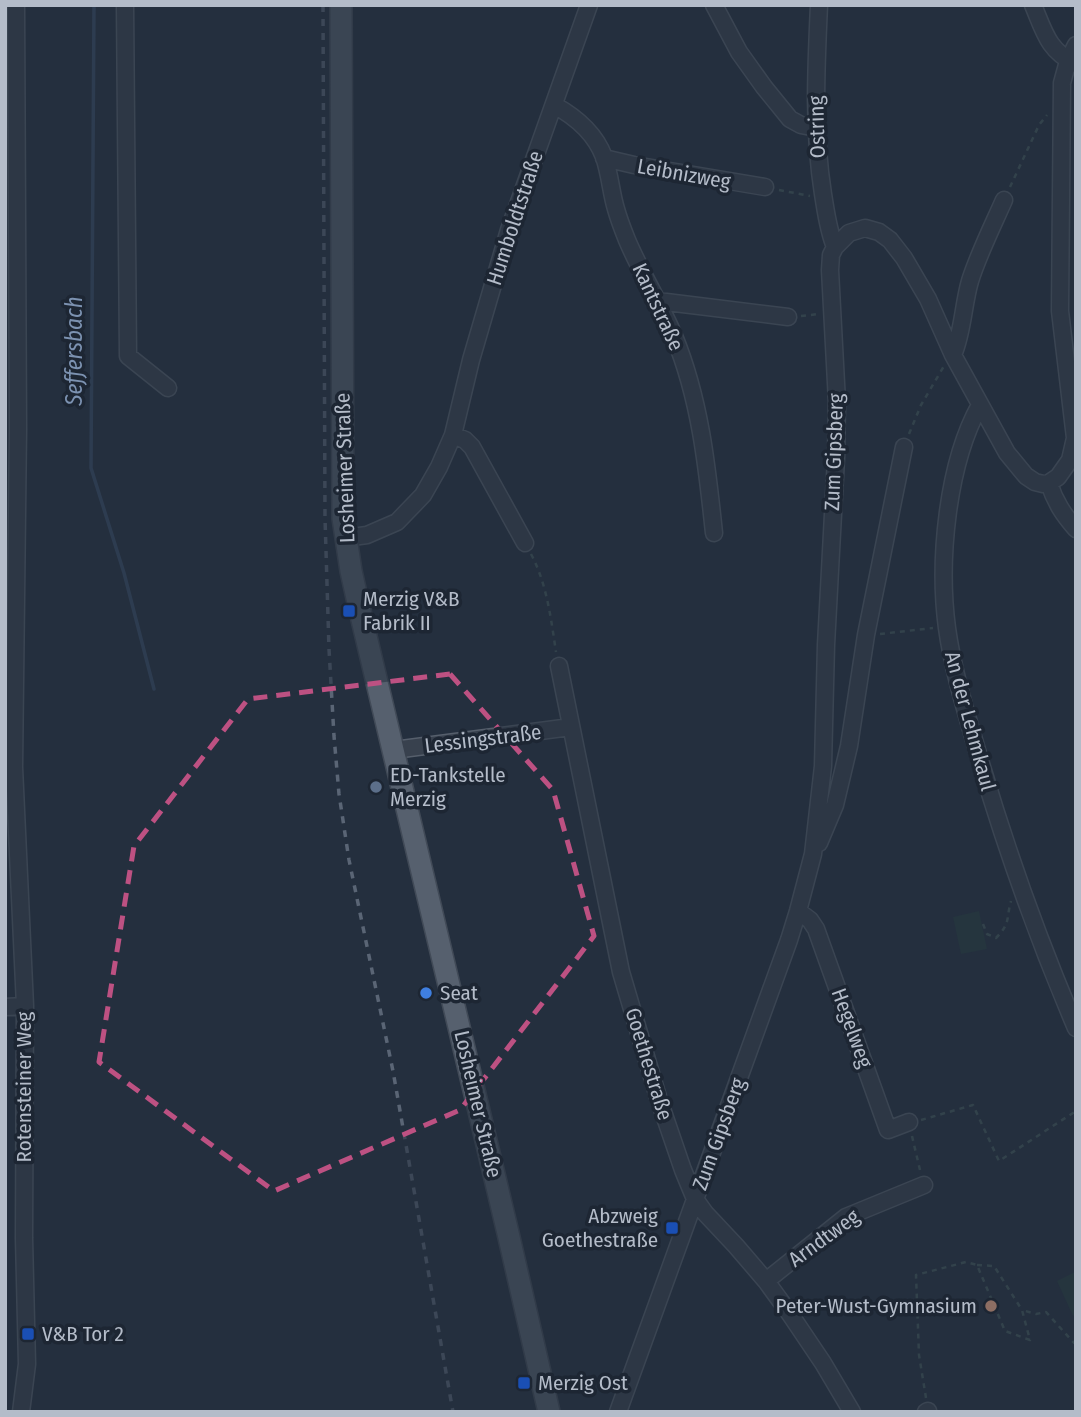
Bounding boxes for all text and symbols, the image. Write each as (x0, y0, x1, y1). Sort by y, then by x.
street label: Ostring (803, 95, 831, 159)
street label: Humboldtstraße (481, 147, 549, 289)
street label: Leibnizweg (635, 153, 733, 195)
street label: Kantstraße (626, 259, 690, 355)
water label: Seffersbach (60, 296, 88, 407)
street label: Losheimer Straße (329, 392, 361, 544)
street label: Zum Gipsberg (819, 393, 849, 511)
place label: Merzig V&B Fabrik II (363, 586, 460, 636)
marker: Merzig V&B Fabrik II (341, 603, 357, 619)
street label: An der Lehmkaul (939, 648, 1001, 794)
street label: Lessingstraße (423, 719, 543, 759)
place label: ED-Tankstelle Merzig (390, 762, 506, 812)
marker: ED-Tankstelle Merzig (368, 779, 384, 795)
place label: Seat (440, 980, 478, 1006)
marker: Seat (418, 985, 434, 1001)
street label: Hegelweg (826, 985, 878, 1071)
street label: Goethestraße (620, 1005, 678, 1123)
street label: Rotensteiner Weg (11, 1011, 37, 1162)
street label: Losheimer Straße (448, 1028, 508, 1180)
street label: Zum Gipsberg (687, 1074, 751, 1194)
place label: Abzweig Goethestraße (542, 1203, 658, 1253)
street label: Arndtweg (783, 1203, 865, 1272)
marker: Abzweig Goethestraße (664, 1220, 680, 1236)
place label: Peter-Wust-Gymnasium (776, 1293, 977, 1319)
marker: Peter-Wust-Gymnasium (983, 1298, 999, 1314)
place label: V&B Tor 2 (42, 1321, 124, 1347)
marker: V&B Tor 2 (20, 1326, 36, 1342)
place label: Merzig Ost (538, 1370, 628, 1396)
marker: Merzig Ost (516, 1375, 532, 1391)

